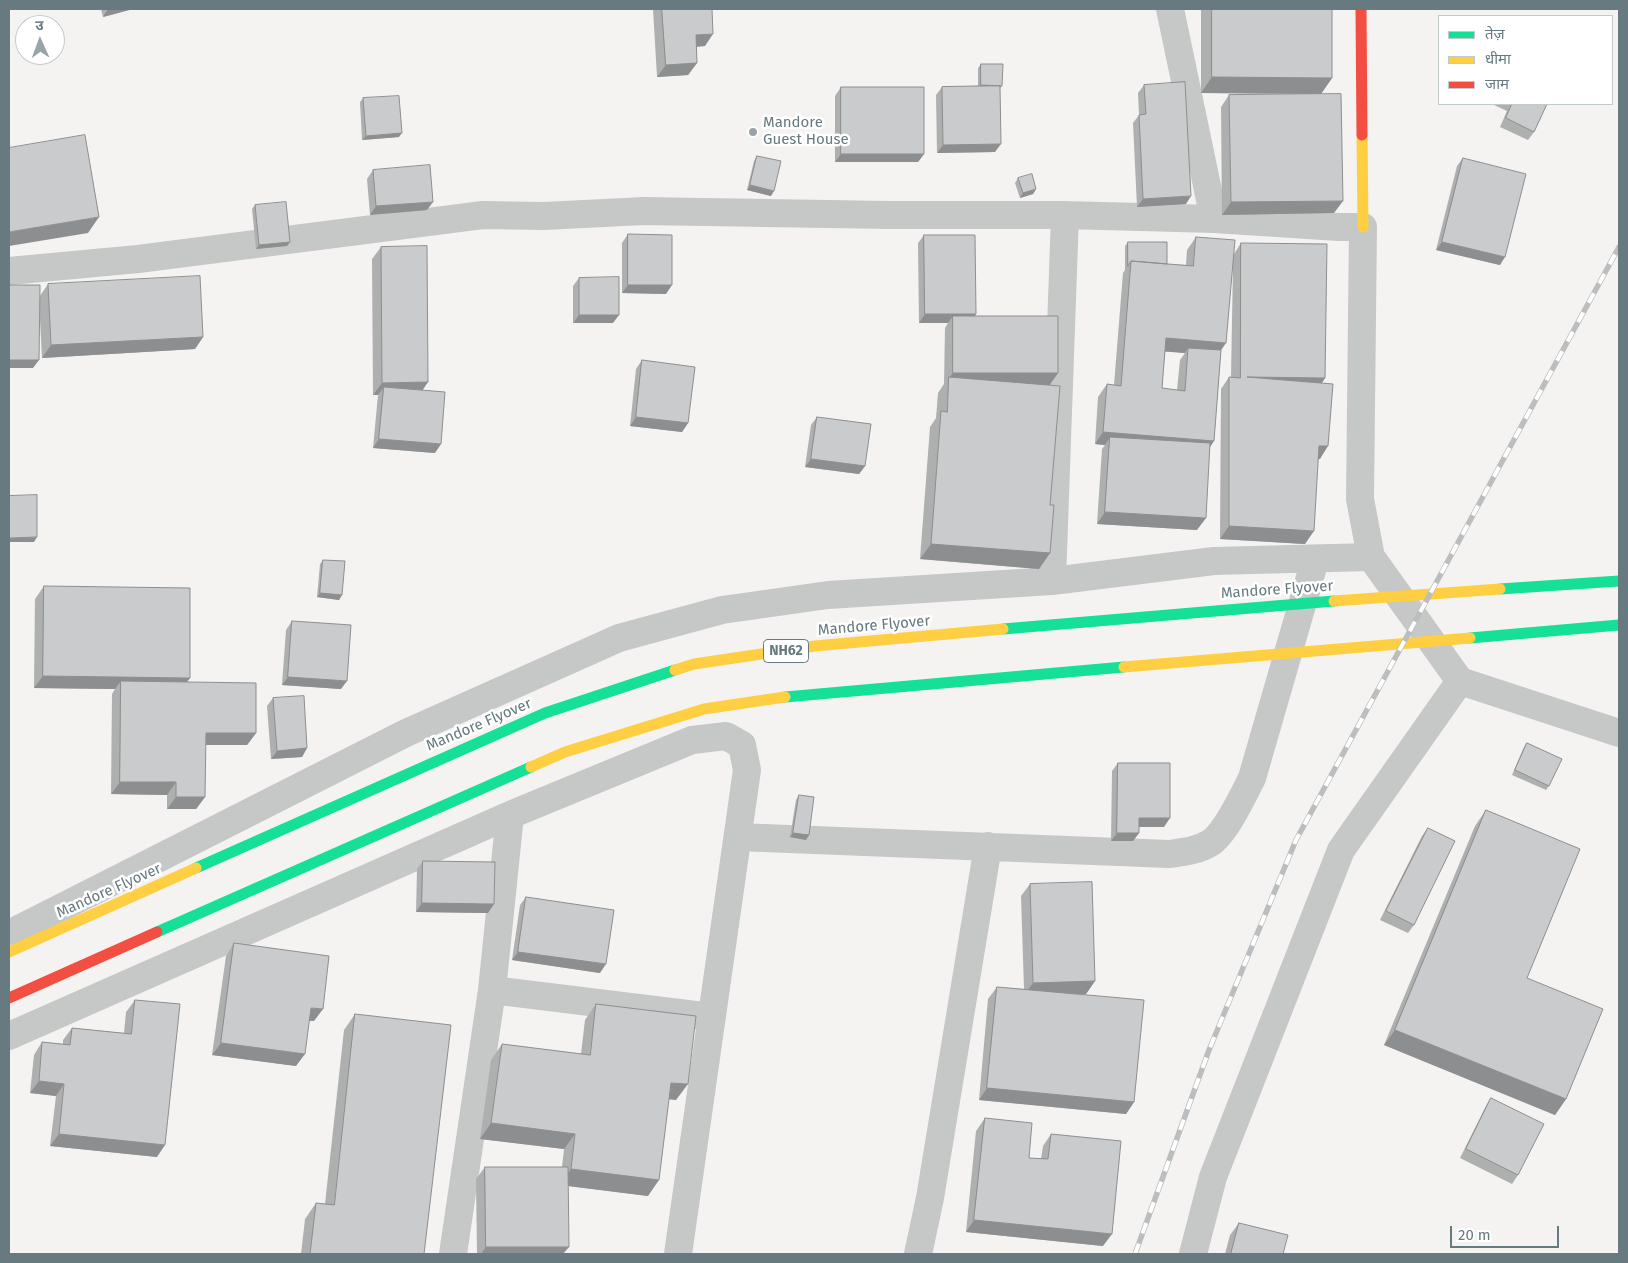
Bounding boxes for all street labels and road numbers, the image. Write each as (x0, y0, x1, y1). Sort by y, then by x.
street label: Mandore Flyover (1220, 577, 1334, 603)
street label: Mandore Flyover (817, 612, 931, 640)
road number: NH62 (764, 640, 808, 662)
street label: Mandore Flyover (424, 695, 534, 755)
street label: Mandore Flyover (54, 860, 164, 922)

